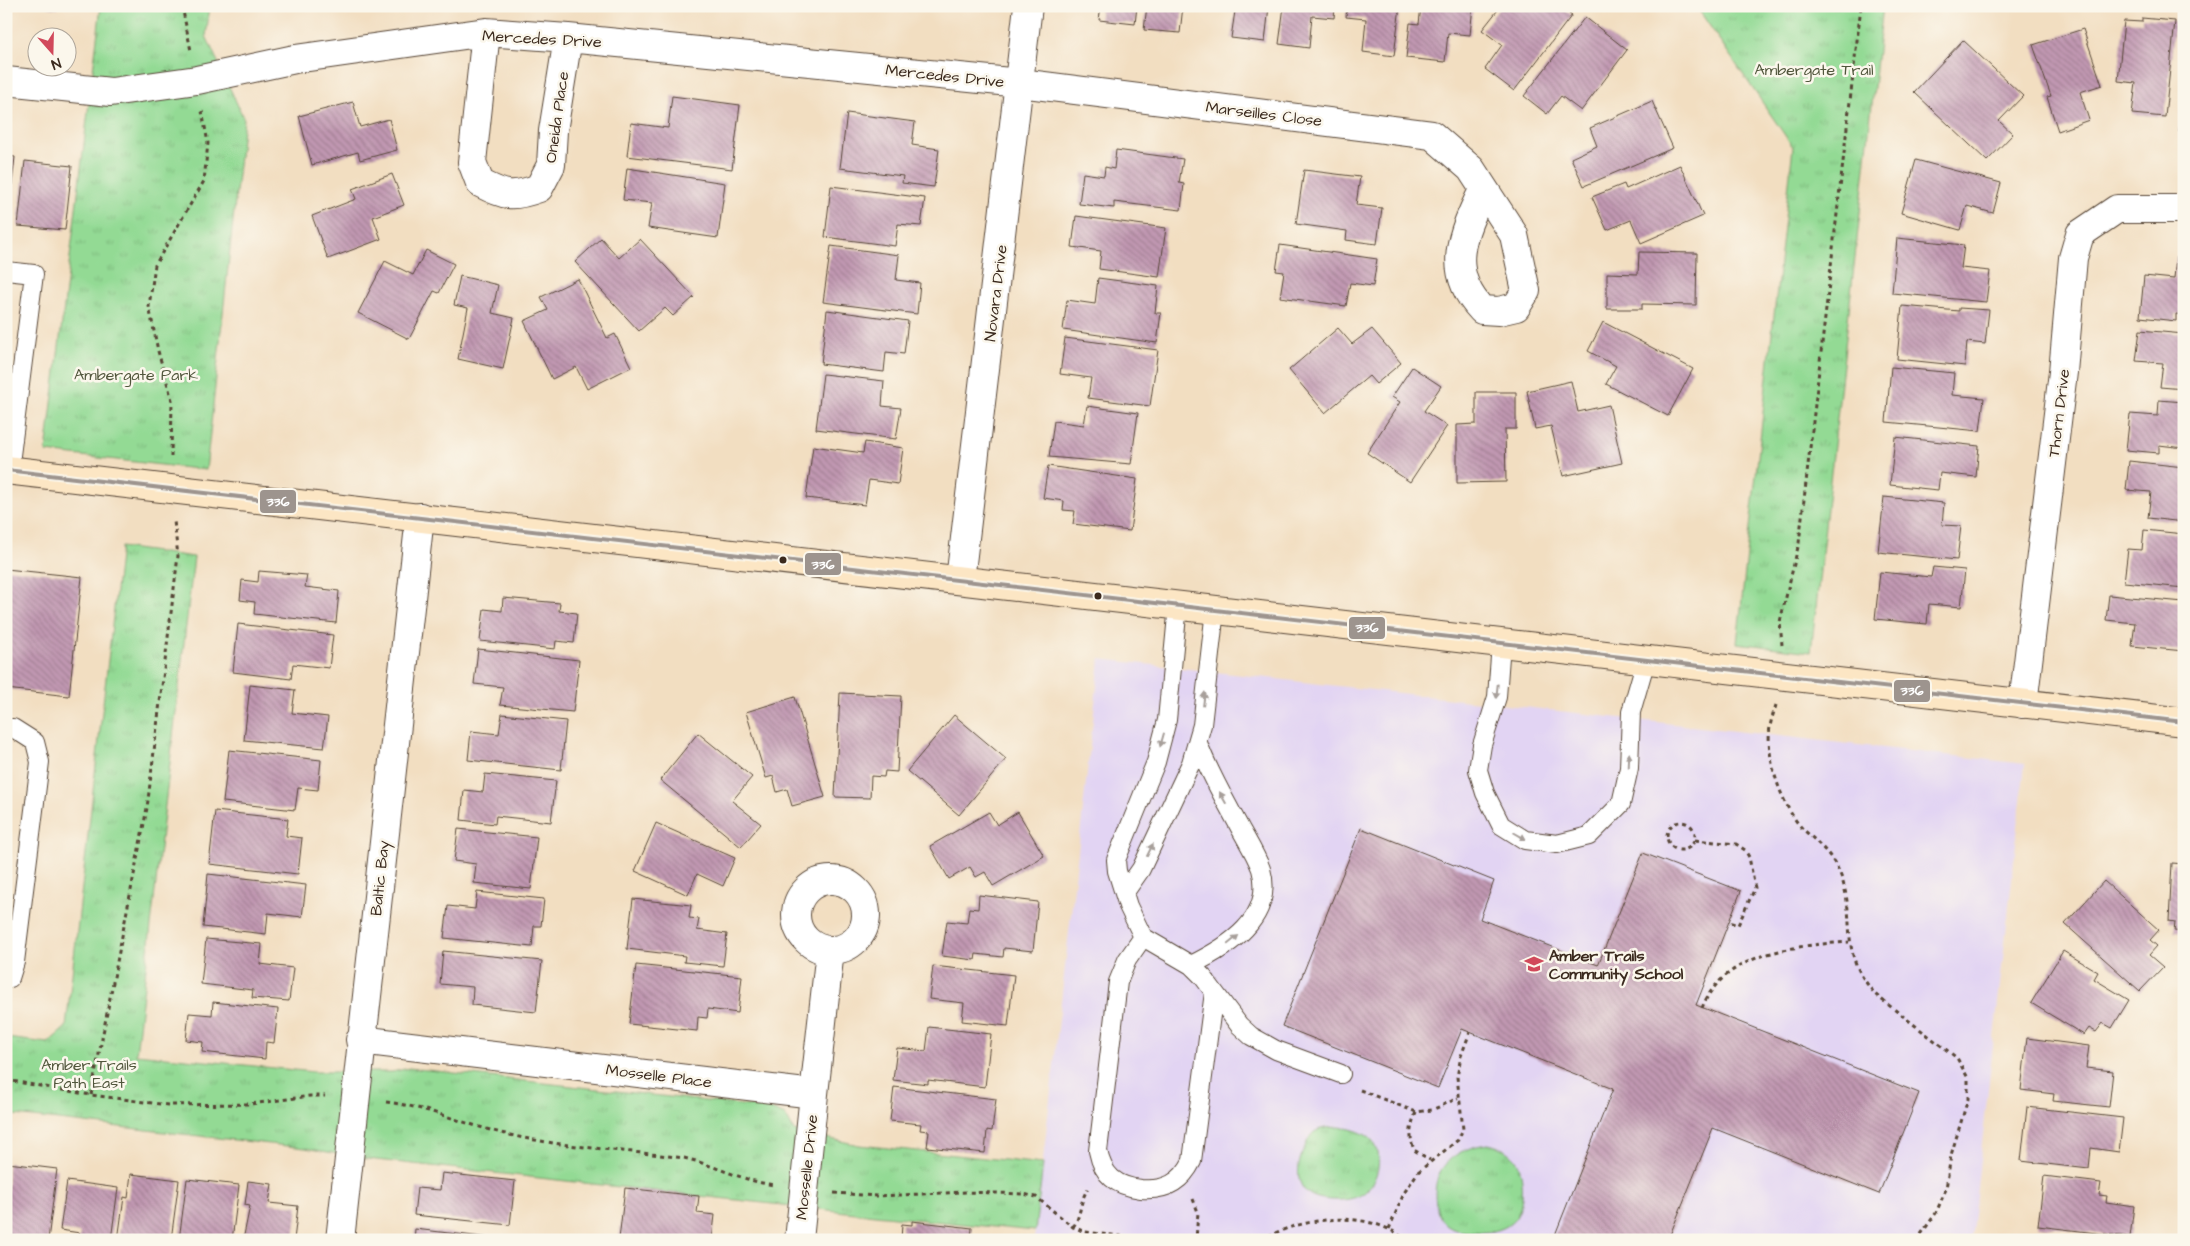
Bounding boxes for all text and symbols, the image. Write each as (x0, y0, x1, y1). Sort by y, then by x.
street label: Mercedes Drive (482, 25, 602, 53)
north arrow (28, 28, 78, 78)
text: N (48, 52, 64, 74)
street label: Mercedes Drive (884, 59, 1006, 93)
park label: Ambergate Trail (1755, 59, 1873, 82)
street label: Oneida Place (540, 70, 574, 164)
street label: Marseilles Close (1204, 96, 1324, 132)
street label: Novara Drive (979, 243, 1013, 343)
park label: Ambergate Park (74, 364, 198, 387)
street label: Thorn Drive (2043, 367, 2075, 458)
line badge: 336 (259, 489, 297, 514)
text: 336 (265, 492, 290, 512)
line badge: 336 (804, 552, 842, 576)
unlabelled marker (778, 555, 788, 565)
text: 336 (810, 555, 835, 575)
unlabelled marker (1093, 591, 1103, 601)
line badge: 336 (1348, 616, 1386, 640)
text: 336 (1354, 618, 1379, 638)
line badge: 336 (1893, 679, 1931, 703)
text: 336 (1899, 681, 1924, 701)
one-way arrow (1493, 684, 1501, 700)
one-way arrow (1201, 690, 1209, 706)
one-way arrow (1158, 733, 1166, 748)
one-way arrow (1625, 751, 1633, 767)
one-way arrow (1219, 791, 1228, 804)
one-way arrow (1512, 832, 1527, 840)
street label: Baltic Bay (365, 839, 396, 917)
one-way arrow (1146, 843, 1154, 858)
one-way arrow (1226, 935, 1239, 946)
place label: Amber Trails Community School (1549, 945, 1684, 986)
school or university icon: Amber Trails Community School (1523, 953, 1545, 975)
park label: Amber Trails Path East (41, 1054, 137, 1094)
street label: Mosselle Place (605, 1059, 714, 1093)
street label: Mosselle Drive (791, 1113, 823, 1221)

